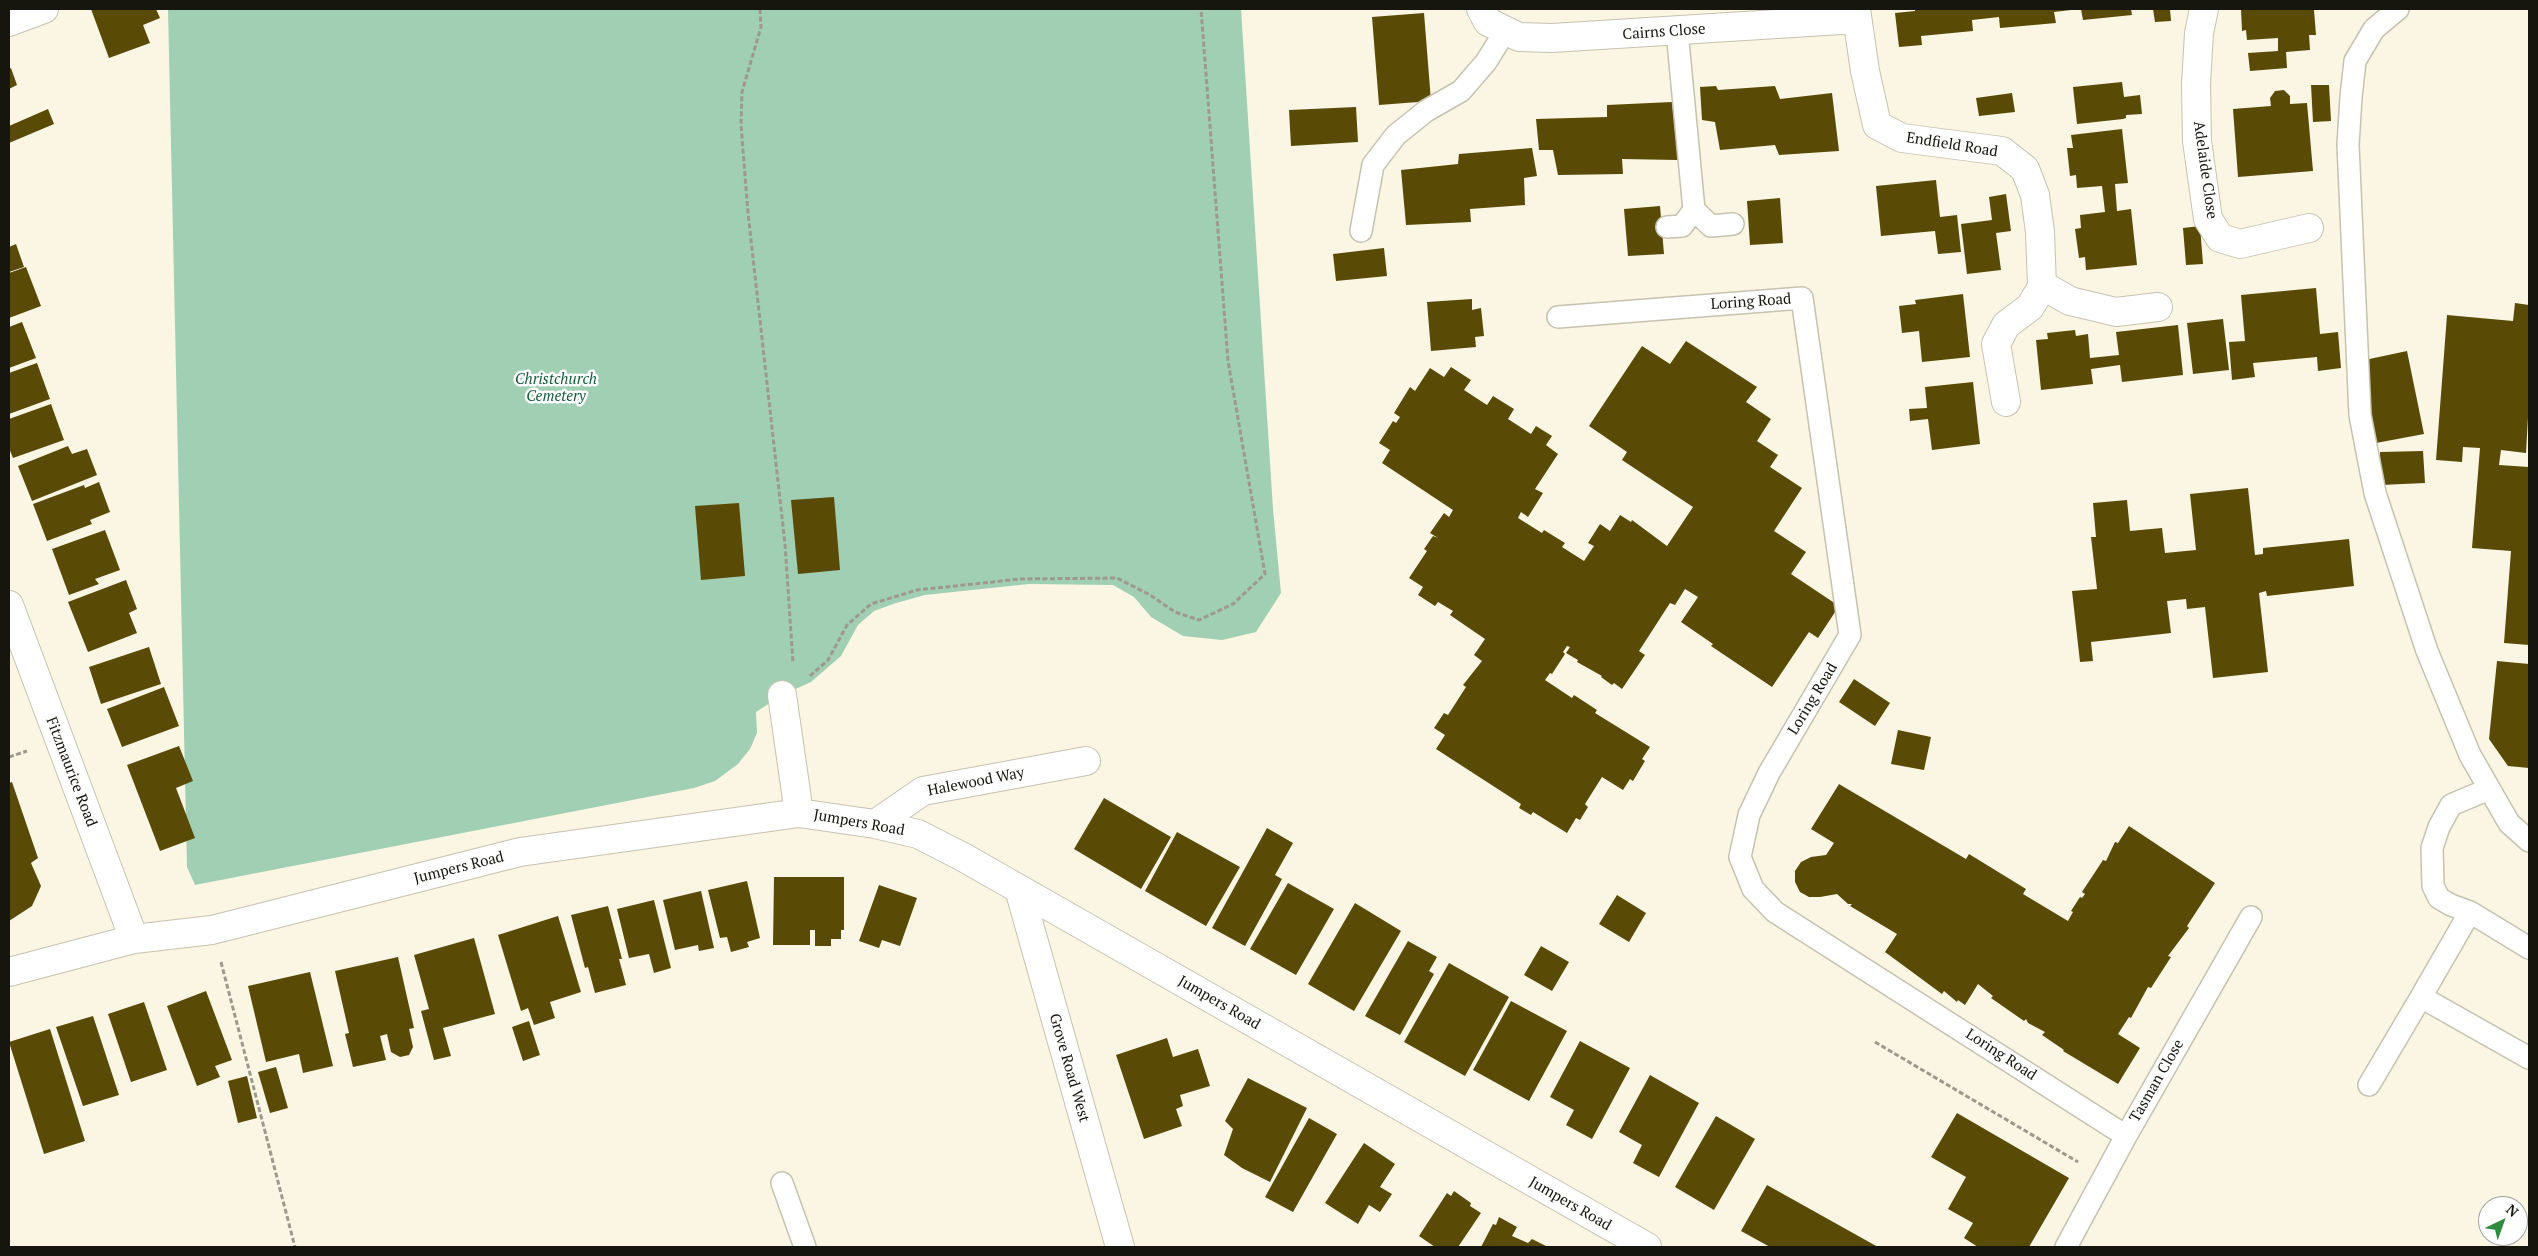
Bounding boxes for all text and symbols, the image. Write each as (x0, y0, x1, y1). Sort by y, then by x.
street label: Cairns Close (1622, 20, 1706, 44)
street label: Adelaide Close (2189, 120, 2221, 220)
street label: Endfield Road (1905, 129, 1999, 161)
street label: Loring Road (1710, 290, 1792, 314)
park label: Christchurch Cemetery (515, 371, 597, 406)
street label: Loring Road (1784, 660, 1842, 738)
street label: Fitzmaurice Road (42, 714, 100, 830)
street label: Halewood Way (926, 764, 1026, 800)
street label: Jumpers Road (812, 806, 906, 840)
street label: Jumpers Road (412, 848, 506, 888)
street label: Jumpers Road (1175, 972, 1263, 1034)
street label: Grove Road West (1045, 1012, 1093, 1124)
street label: Loring Road (1962, 1025, 2040, 1085)
street label: Tasman Close (2126, 1036, 2188, 1126)
street label: Jumpers Road (1526, 1173, 1614, 1235)
north arrow (2478, 1196, 2528, 1246)
text: N (2502, 1200, 2523, 1221)

